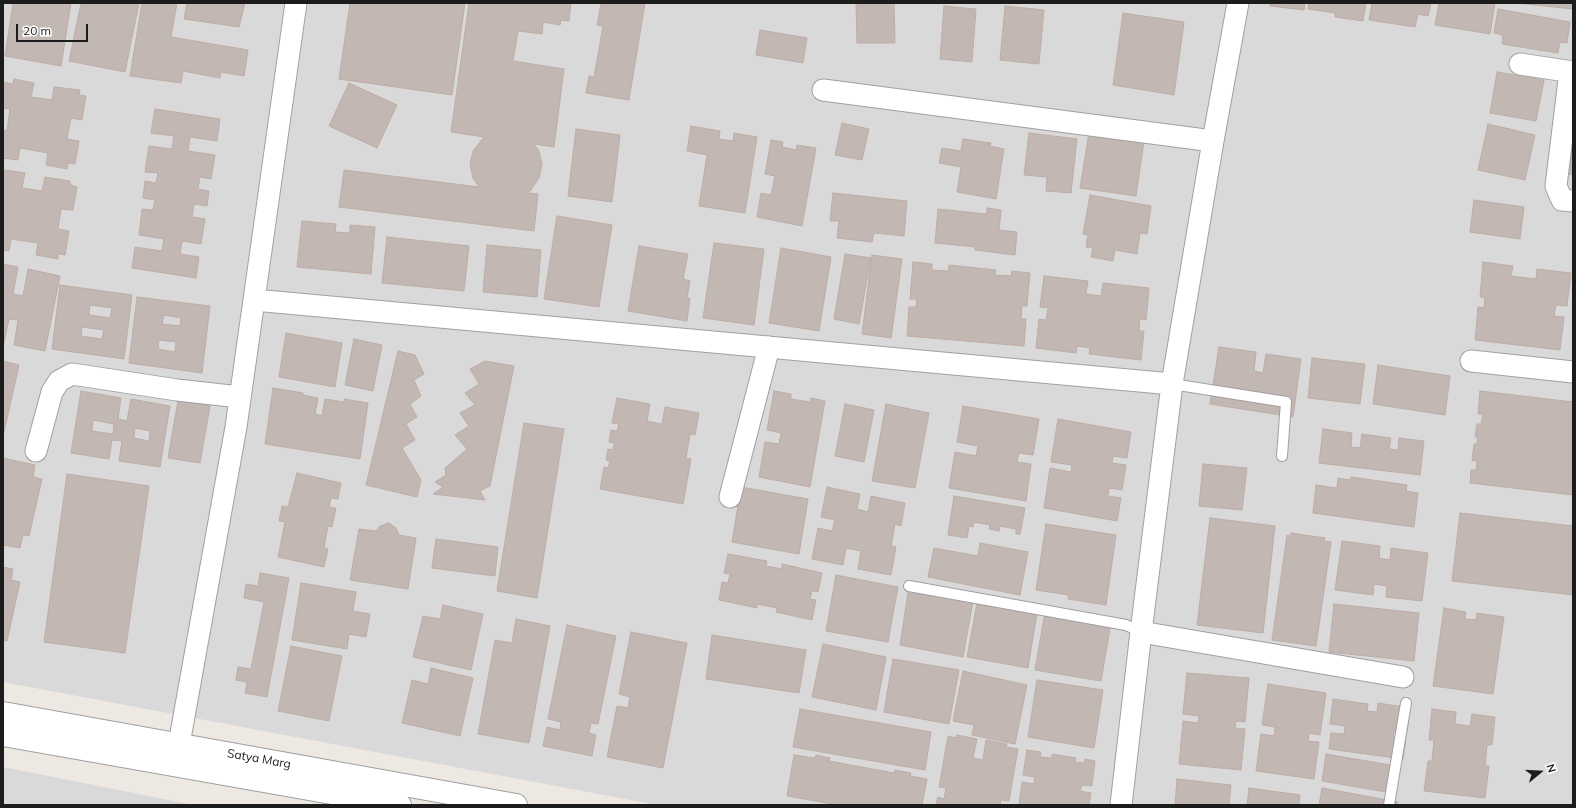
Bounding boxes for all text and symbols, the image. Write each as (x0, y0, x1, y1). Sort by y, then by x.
scale bar (18, 16, 90, 42)
text: 20 m (23, 23, 51, 38)
street label: Satya Marg (226, 746, 292, 772)
north arrow (1520, 752, 1560, 792)
text: N (1543, 762, 1559, 774)

